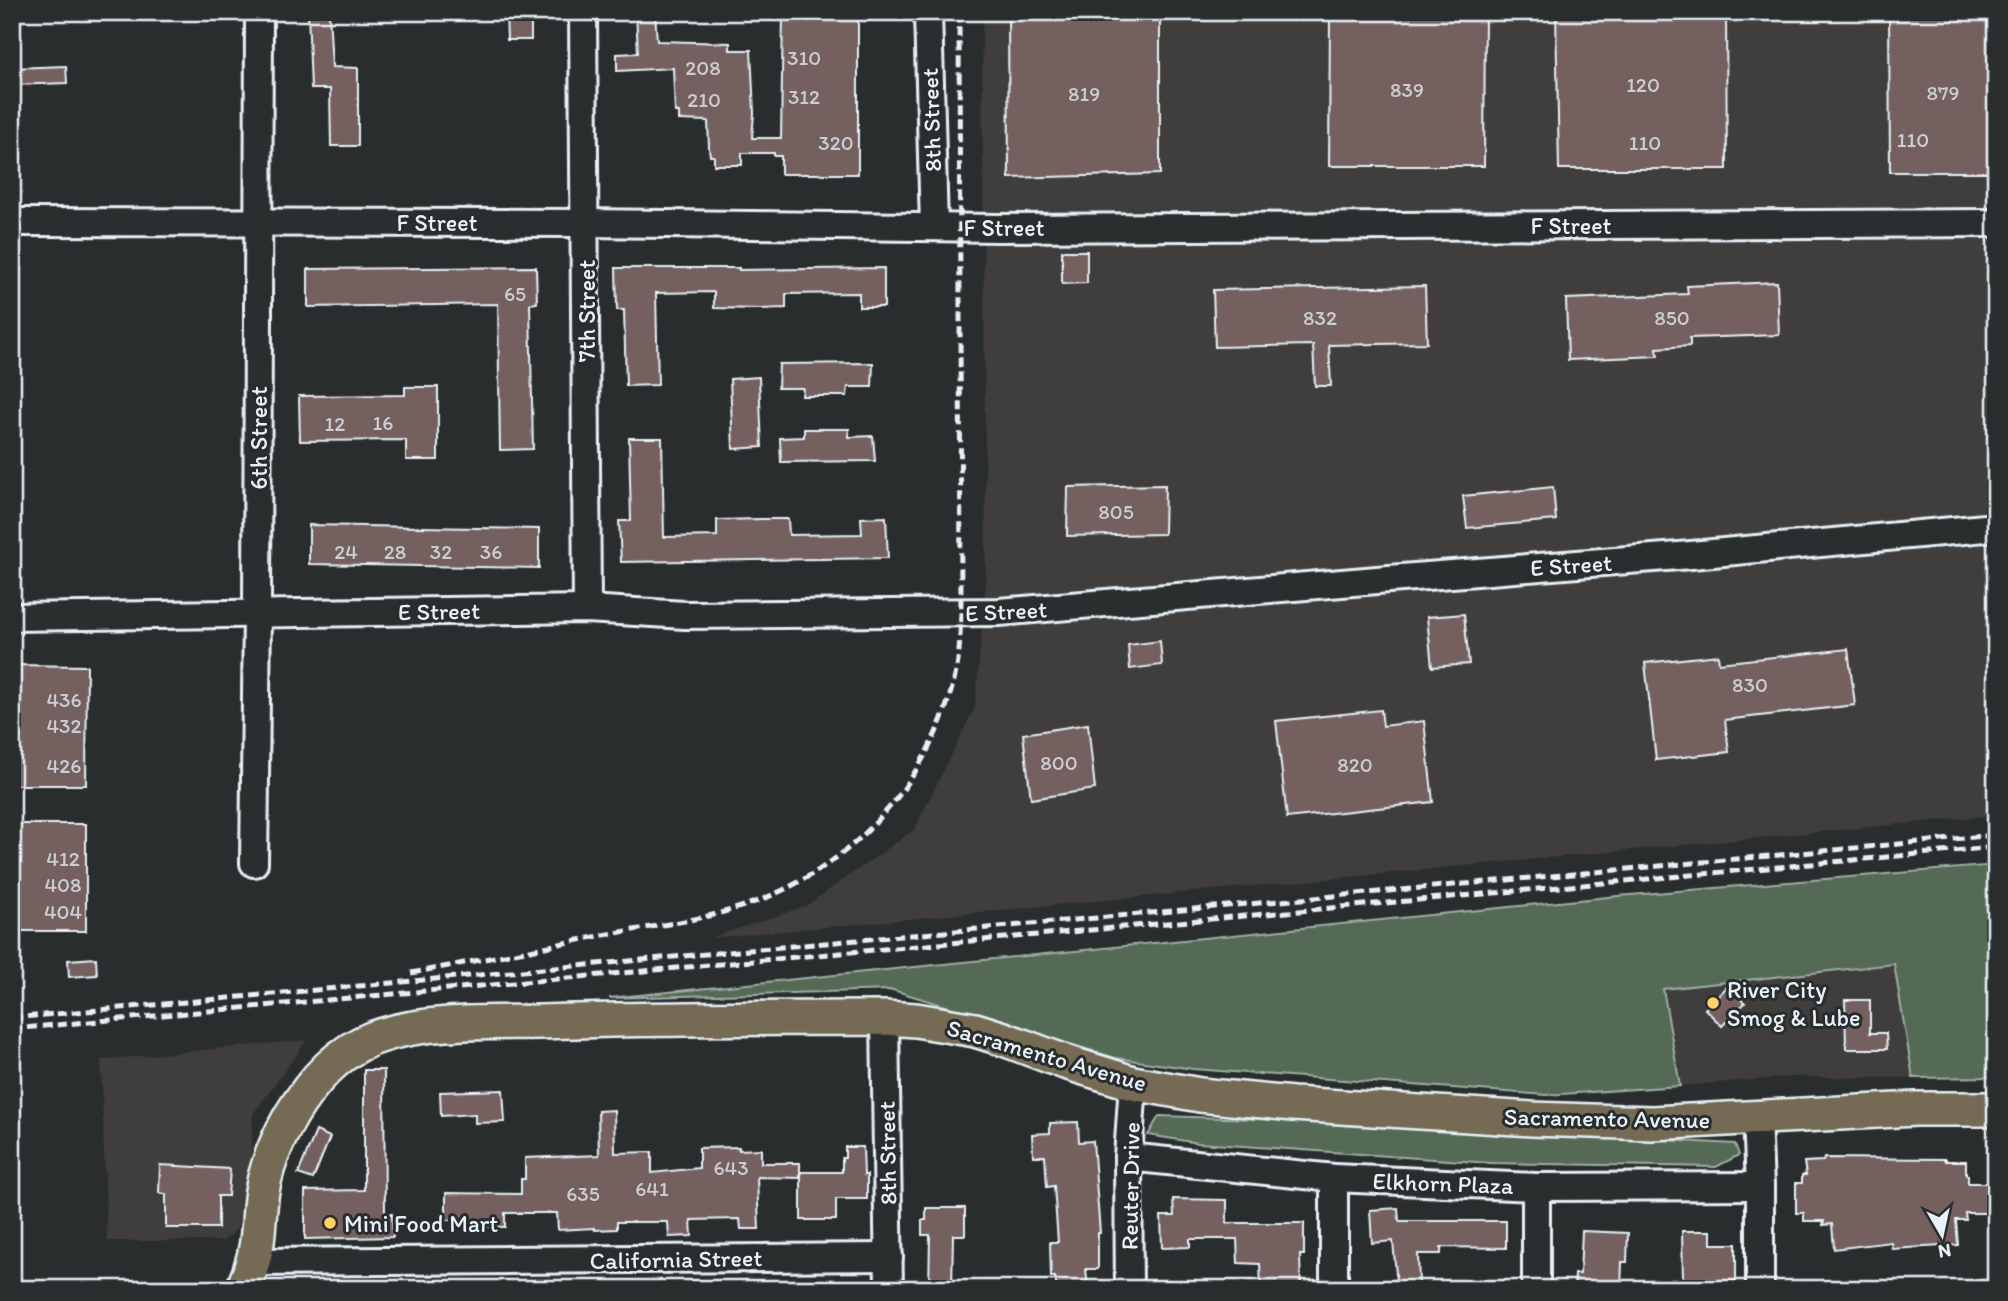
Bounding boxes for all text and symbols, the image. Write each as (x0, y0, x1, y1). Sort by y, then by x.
house number: 310 (787, 45, 821, 70)
house number: 208 (685, 55, 721, 80)
street label: 8th Street (915, 68, 947, 172)
house number: 120 (1626, 72, 1660, 97)
house number: 839 (1390, 77, 1424, 102)
house number: 879 (1927, 80, 1959, 105)
house number: 819 (1068, 81, 1100, 106)
house number: 312 (788, 84, 820, 109)
house number: 210 (687, 87, 721, 112)
house number: 110 (1897, 127, 1929, 152)
house number: 320 (818, 130, 854, 155)
house number: 110 (1629, 130, 1661, 155)
street label: F Street (396, 208, 478, 237)
street label: F Street (1530, 211, 1612, 240)
street label: F Street (963, 213, 1045, 242)
street label: 7th Street (572, 260, 601, 362)
house number: 65 (504, 281, 526, 306)
house number: 832 (1303, 305, 1337, 330)
house number: 850 (1654, 305, 1690, 330)
street label: 6th Street (244, 386, 273, 490)
house number: 16 (373, 410, 393, 435)
house number: 12 (325, 411, 345, 436)
house number: 805 (1098, 499, 1134, 524)
house number: 24 (334, 539, 358, 564)
house number: 28 (384, 539, 406, 564)
house number: 32 (430, 539, 452, 564)
house number: 36 (480, 539, 502, 564)
street label: E Street (1529, 548, 1613, 582)
street label: E Street (964, 594, 1048, 628)
street label: E Street (398, 596, 480, 626)
house number: 830 (1732, 672, 1768, 697)
house number: 436 (46, 687, 82, 712)
house number: 432 (46, 713, 82, 738)
house number: 800 (1040, 750, 1078, 775)
house number: 820 (1337, 752, 1373, 777)
house number: 426 (47, 753, 81, 778)
house number: 412 (46, 846, 80, 871)
house number: 408 (44, 872, 82, 897)
house number: 404 (44, 899, 82, 924)
place label: River City Smog & Lube (1727, 975, 1861, 1032)
marker: River City Smog & Lube (1705, 995, 1721, 1011)
street label: Sacramento Avenue (944, 1013, 1150, 1097)
street label: 8th Street (872, 1101, 902, 1205)
street label: Sacramento Avenue (1504, 1102, 1710, 1134)
street label: Reuter Drive (1114, 1122, 1146, 1250)
house number: 643 (713, 1155, 749, 1180)
street label: Elkhorn Plaza (1372, 1166, 1514, 1200)
house number: 641 (635, 1176, 669, 1201)
house number: 635 (566, 1181, 600, 1206)
north arrow (1906, 1200, 1976, 1270)
place label: Mini Food Mart (344, 1209, 498, 1238)
marker: Mini Food Mart (322, 1215, 338, 1231)
text: N (1936, 1239, 1953, 1264)
street label: California Street (589, 1243, 763, 1275)

